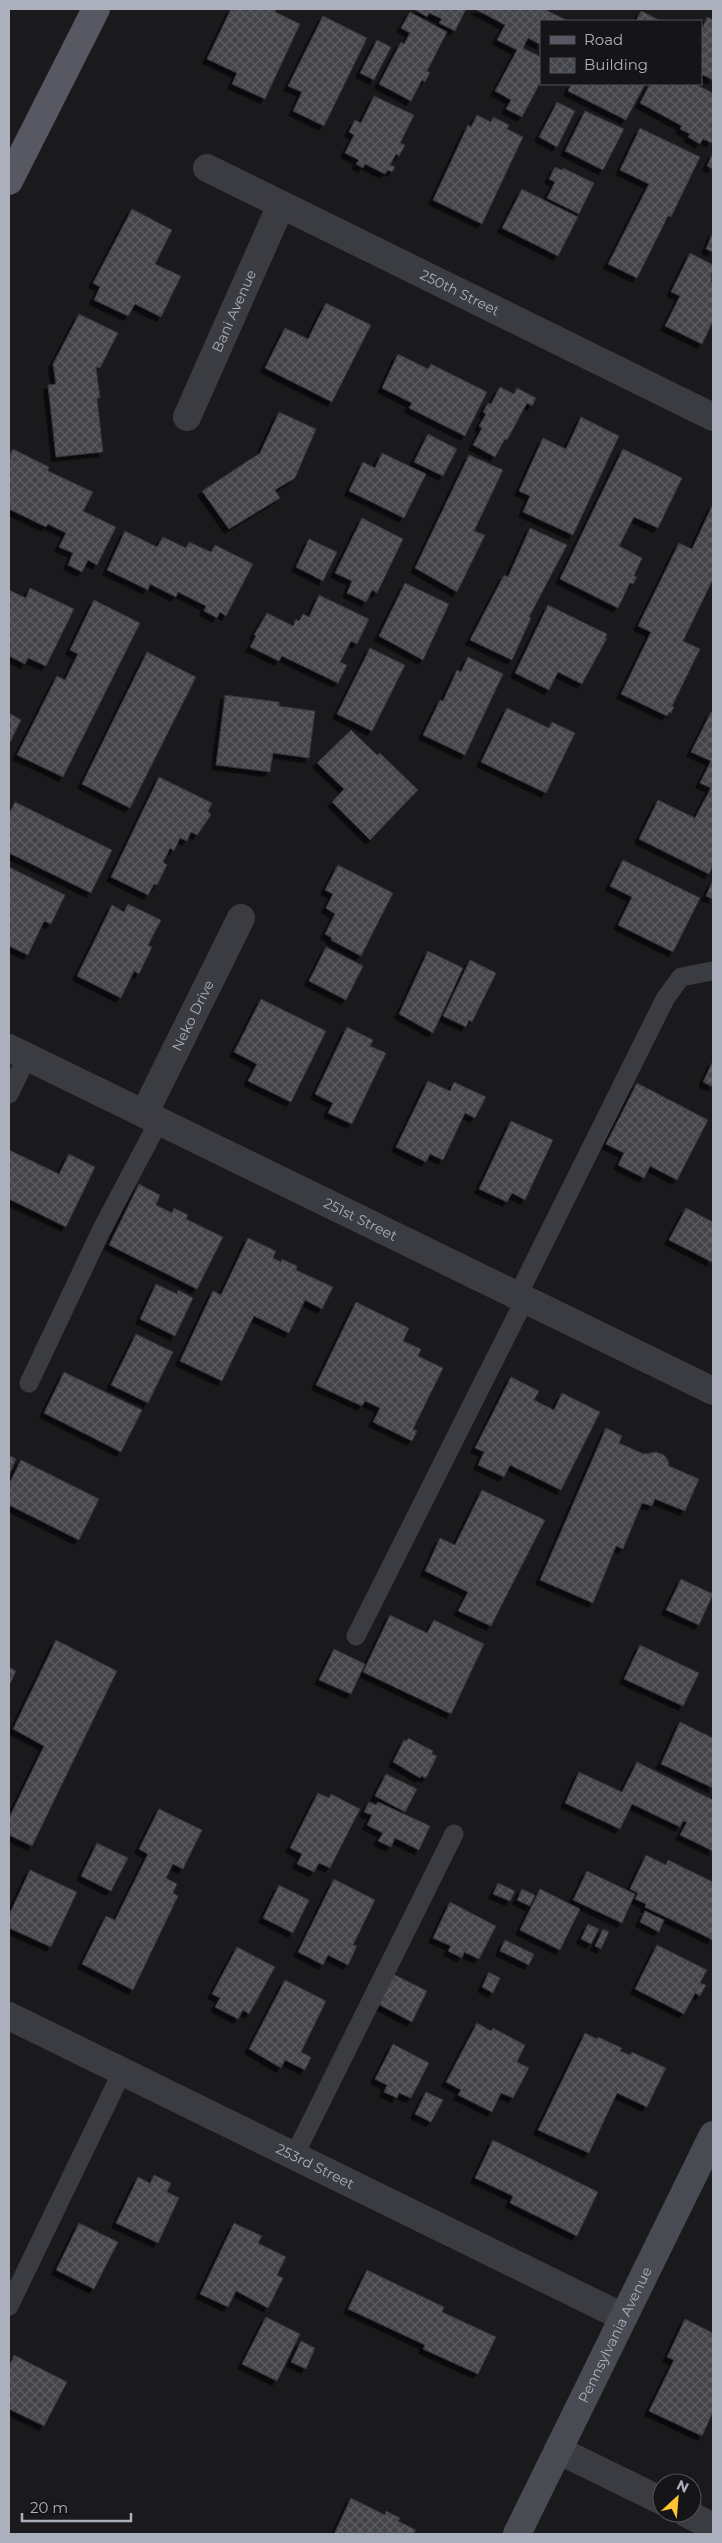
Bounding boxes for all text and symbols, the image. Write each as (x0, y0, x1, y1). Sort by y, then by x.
legend (540, 20, 702, 85)
text: Road (584, 30, 623, 49)
text: Building (584, 55, 648, 74)
street label: 250th Street (417, 265, 503, 320)
street label: Bani Avenue (208, 267, 260, 355)
street label: Neko Drive (168, 977, 218, 1054)
street label: 251st Street (321, 1194, 400, 1245)
street label: 253rd Street (273, 2139, 357, 2193)
street label: Pennsylvania Avenue (574, 2264, 656, 2406)
north arrow (652, 2473, 702, 2523)
text: N (674, 2476, 692, 2497)
scale bar (22, 2490, 131, 2522)
text: 20 m (30, 2498, 68, 2517)

